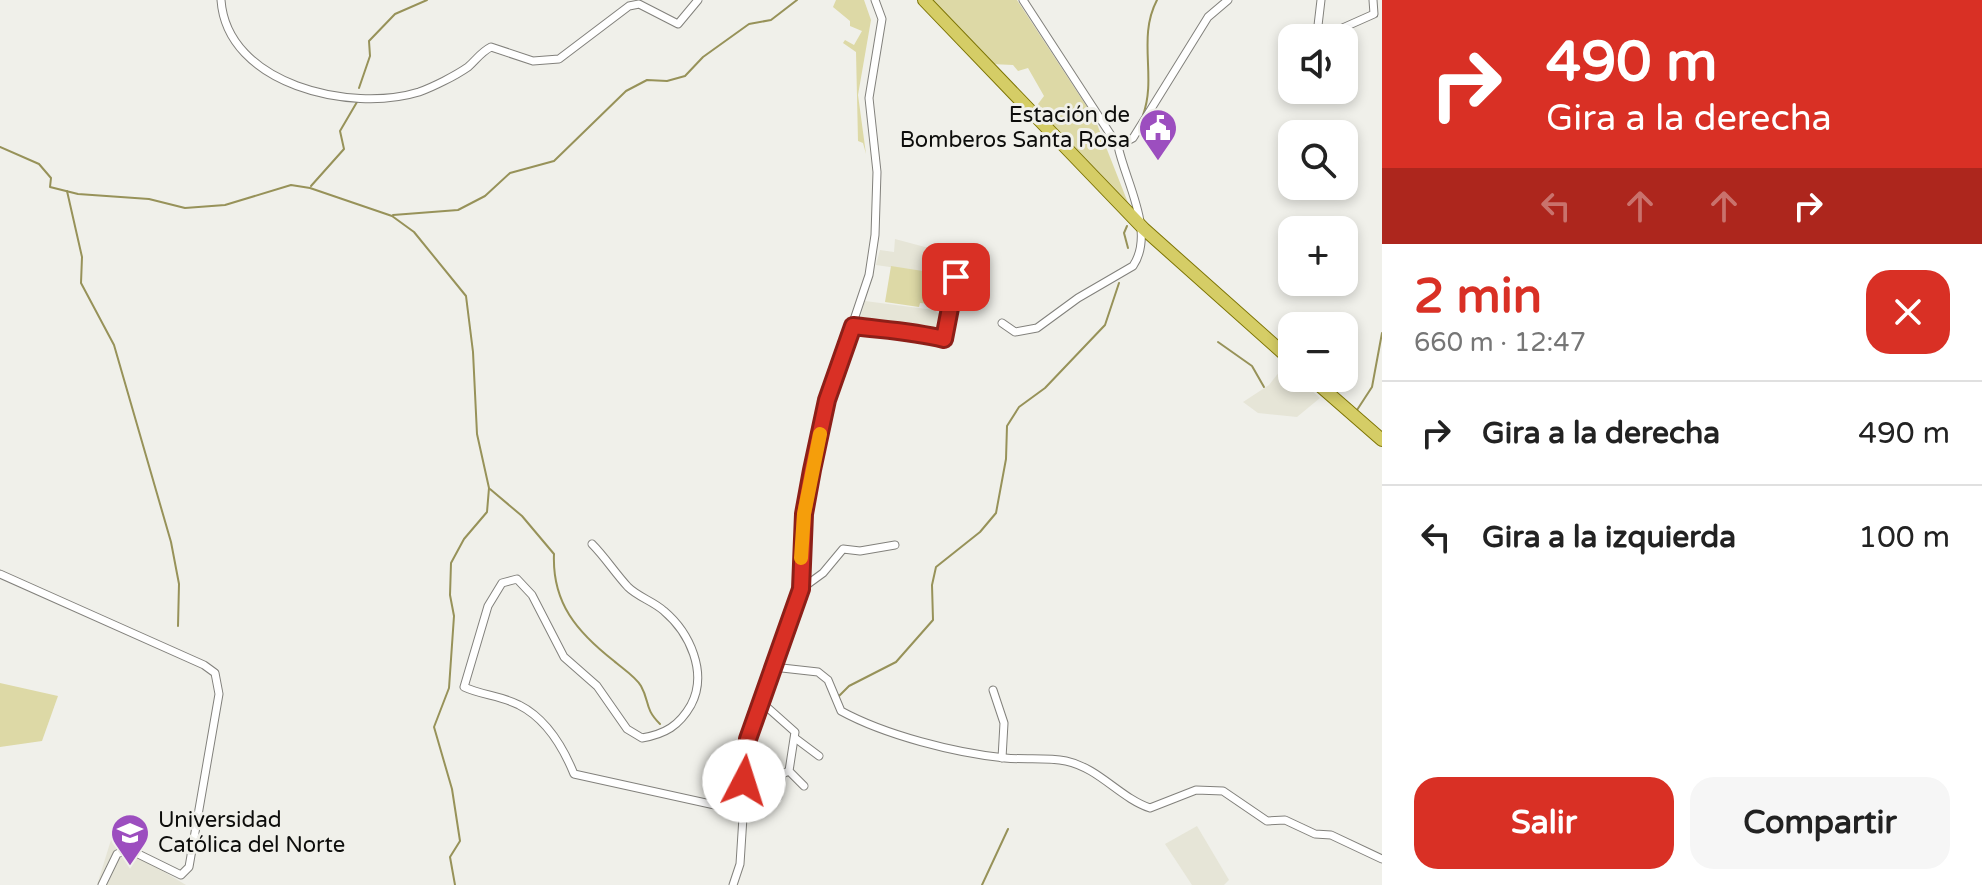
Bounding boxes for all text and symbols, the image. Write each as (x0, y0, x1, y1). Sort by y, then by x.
map controls (1278, 24, 1358, 392)
button: sound (1278, 24, 1358, 104)
text: 490 m (1546, 29, 1717, 96)
icon: right (1414, 32, 1518, 136)
text: Gira a la derecha (1546, 97, 1832, 140)
place label: Estación de Bomberos Santa Rosa (900, 102, 1130, 153)
public building icon: Estación de Bomberos Santa Rosa (1137, 107, 1179, 162)
button: search (1278, 120, 1358, 200)
icon: left (1534, 184, 1578, 228)
icon: ahead (1618, 184, 1662, 228)
icon: ahead (1702, 184, 1746, 228)
icon: right (1786, 184, 1830, 228)
button: + (1278, 216, 1358, 296)
pin (922, 243, 990, 311)
icon: arrive (934, 255, 978, 299)
text: 2 min (1414, 268, 1542, 326)
button: close (1866, 270, 1950, 354)
button: − (1278, 312, 1358, 392)
text: 660 m · 12:47 (1414, 327, 1586, 358)
icon: right (1414, 411, 1458, 455)
text: Gira a la derecha (1482, 415, 1720, 452)
text: 490 m (1858, 415, 1950, 452)
icon: left (1414, 515, 1458, 559)
text: Gira a la izquierda (1482, 519, 1736, 556)
text: 100 m (1858, 519, 1950, 556)
position arrow (702, 739, 786, 823)
button: Salir (1414, 777, 1674, 869)
button: Compartir (1690, 777, 1950, 869)
place label: Universidad Católica del Norte (158, 807, 345, 858)
school or university icon: Universidad Católica del Norte (109, 812, 151, 867)

